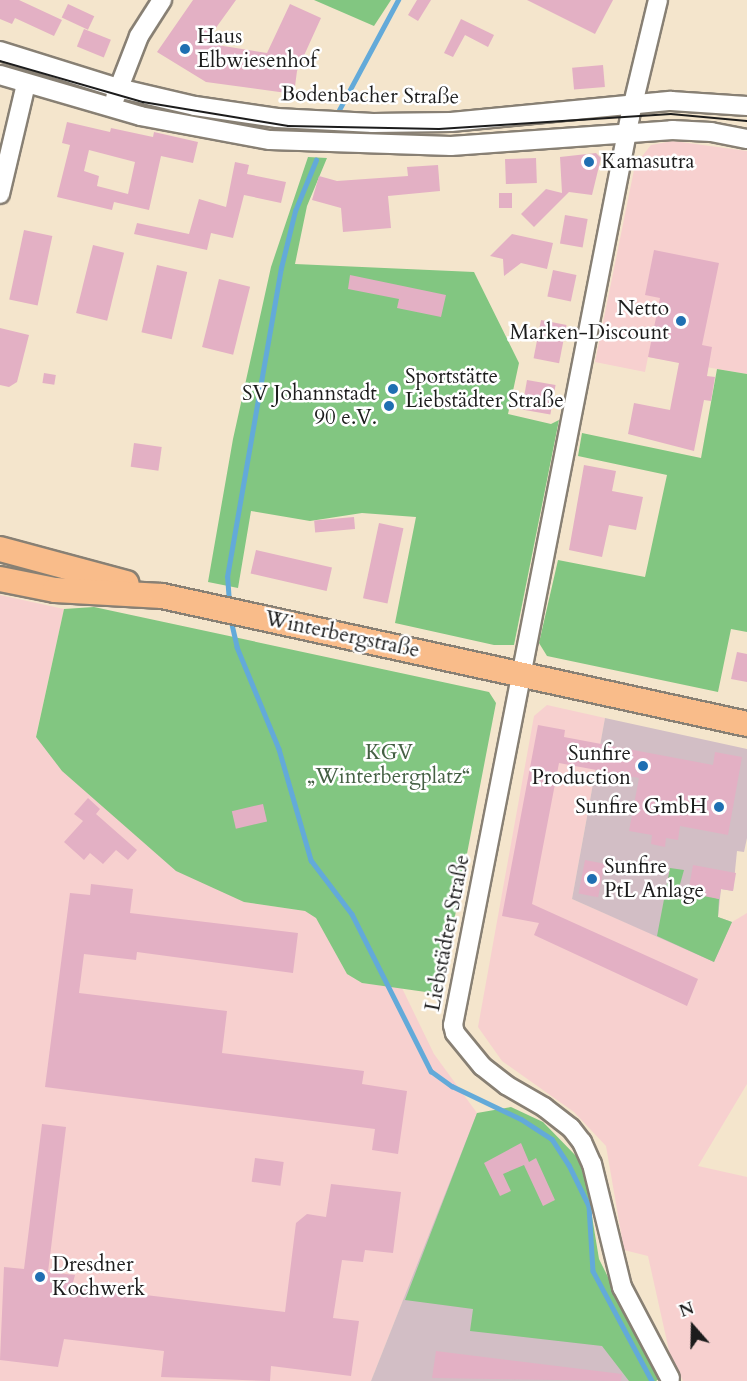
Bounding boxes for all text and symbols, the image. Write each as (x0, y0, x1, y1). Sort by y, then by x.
place label: Haus Elbwiesenhof (197, 24, 317, 74)
marker: Haus Elbwiesenhof (178, 42, 192, 56)
street label: Bodenbacher Straße (281, 82, 459, 110)
place label: Kamasutra (601, 149, 694, 175)
marker: Kamasutra (582, 155, 596, 169)
place label: Netto Marken-Discount (509, 296, 669, 346)
marker: Netto Marken-Discount (674, 314, 688, 328)
place label: Sportstätte Liebstädter Straße (405, 364, 564, 414)
place label: SV Johannstadt 90 e.V. (242, 381, 377, 431)
marker: Sportstätte Liebstädter Straße (386, 382, 400, 396)
marker: SV Johannstadt 90 e.V. (382, 399, 396, 413)
street label: Winterbergstraße (262, 606, 422, 664)
park label: KGV „Winterbergplatz“ (307, 740, 471, 790)
place label: Sunfire Production (531, 741, 631, 791)
marker: Sunfire Production (636, 759, 650, 773)
place label: Sunfire GmbH (575, 794, 707, 820)
marker: Sunfire GmbH (712, 800, 726, 814)
street label: Liebstädter Straße (420, 853, 476, 1013)
place label: Sunfire PtL Anlage (604, 854, 704, 904)
marker: Sunfire PtL Anlage (585, 872, 599, 886)
place label: Dresdner Kochwerk (52, 1252, 145, 1302)
marker: Dresdner Kochwerk (33, 1270, 47, 1284)
north arrow (663, 1297, 723, 1357)
text: N (677, 1297, 697, 1323)

